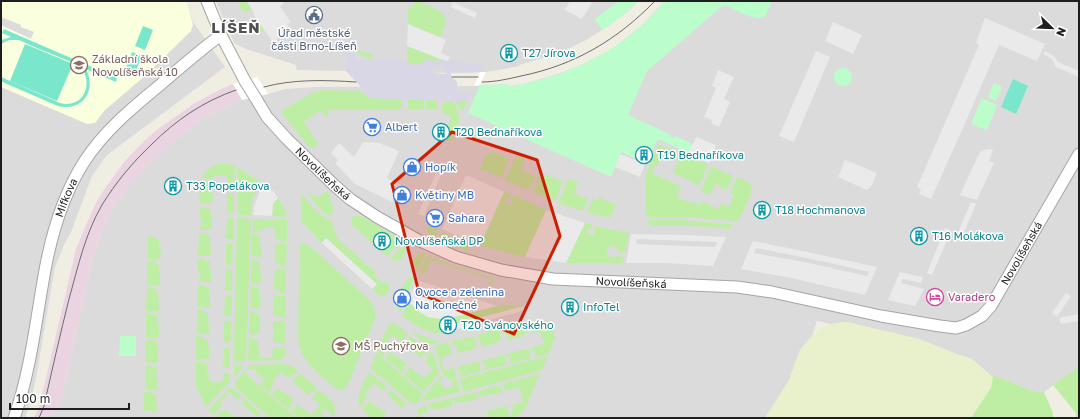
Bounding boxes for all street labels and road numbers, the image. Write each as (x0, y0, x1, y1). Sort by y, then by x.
street label: Novolíšeňská (293, 144, 353, 202)
street label: Mifkova (52, 176, 80, 219)
street label: Novolíšeňská (998, 219, 1044, 287)
street label: Novolíšeňská (595, 274, 667, 290)

